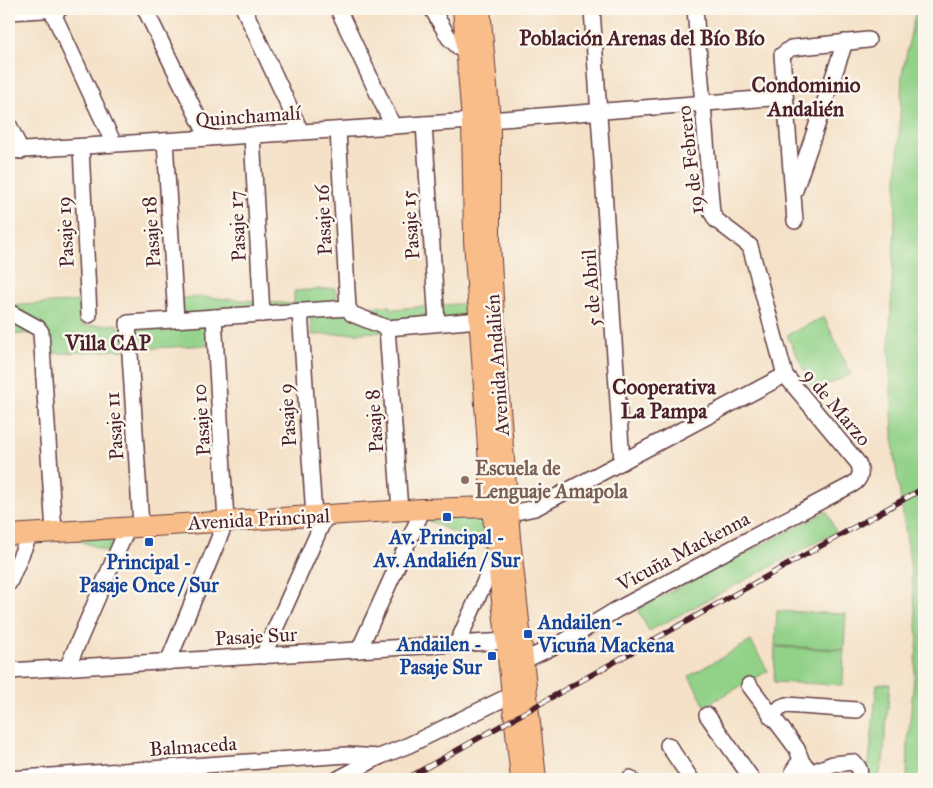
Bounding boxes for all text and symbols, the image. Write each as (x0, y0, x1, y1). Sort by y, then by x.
district label: Población Arenas del Bío Bío (519, 25, 765, 51)
district label: Condominio Andalién (752, 72, 861, 122)
street label: Quinchamalí (195, 100, 303, 132)
street label: 19 de Febrero (671, 104, 709, 216)
street label: Pasaje 16 (309, 183, 337, 256)
street label: Pasaje 15 (396, 189, 424, 261)
street label: Pasaje 17 (223, 190, 251, 262)
street label: Pasaje 19 (51, 196, 79, 268)
street label: Pasaje 18 (137, 196, 165, 268)
street label: 5 de Abril (576, 248, 606, 328)
street label: Avenida Andalién (480, 293, 514, 438)
district label: Villa CAP (64, 330, 151, 356)
street label: 9 de Marzo (798, 363, 876, 451)
district label: Cooperativa La Pampa (612, 374, 717, 424)
street label: Pasaje 9 (273, 382, 301, 448)
street label: Pasaje 10 (187, 383, 215, 457)
street label: Pasaje 8 (360, 389, 388, 453)
street label: Pasaje 11 (100, 391, 128, 461)
place label: Escuela de Lenguaje Amapola (475, 456, 628, 504)
marker: Escuela de Lenguaje Amapola (459, 474, 471, 486)
street label: Avenida Principal (186, 503, 331, 535)
street label: Vicuña Mackenna (612, 506, 754, 597)
marker: Av. Principal - Av. Andalién / Sur (441, 511, 453, 523)
place label: Av. Principal - Av. Andalién / Sur (372, 525, 521, 572)
marker: Principal - Pasaje Once / Sur (143, 536, 155, 548)
place label: Principal - Pasaje Once / Sur (79, 550, 219, 598)
place label: Andailen - Vicuña Mackena (536, 610, 675, 657)
street label: Pasaje Sur (214, 622, 298, 650)
marker: Andailen - Vicuña Mackena (522, 628, 534, 640)
place label: Andailen - Pasaje Sur (395, 632, 482, 680)
marker: Andailen - Pasaje Sur (486, 650, 498, 662)
street label: Balmaceda (148, 731, 238, 761)

